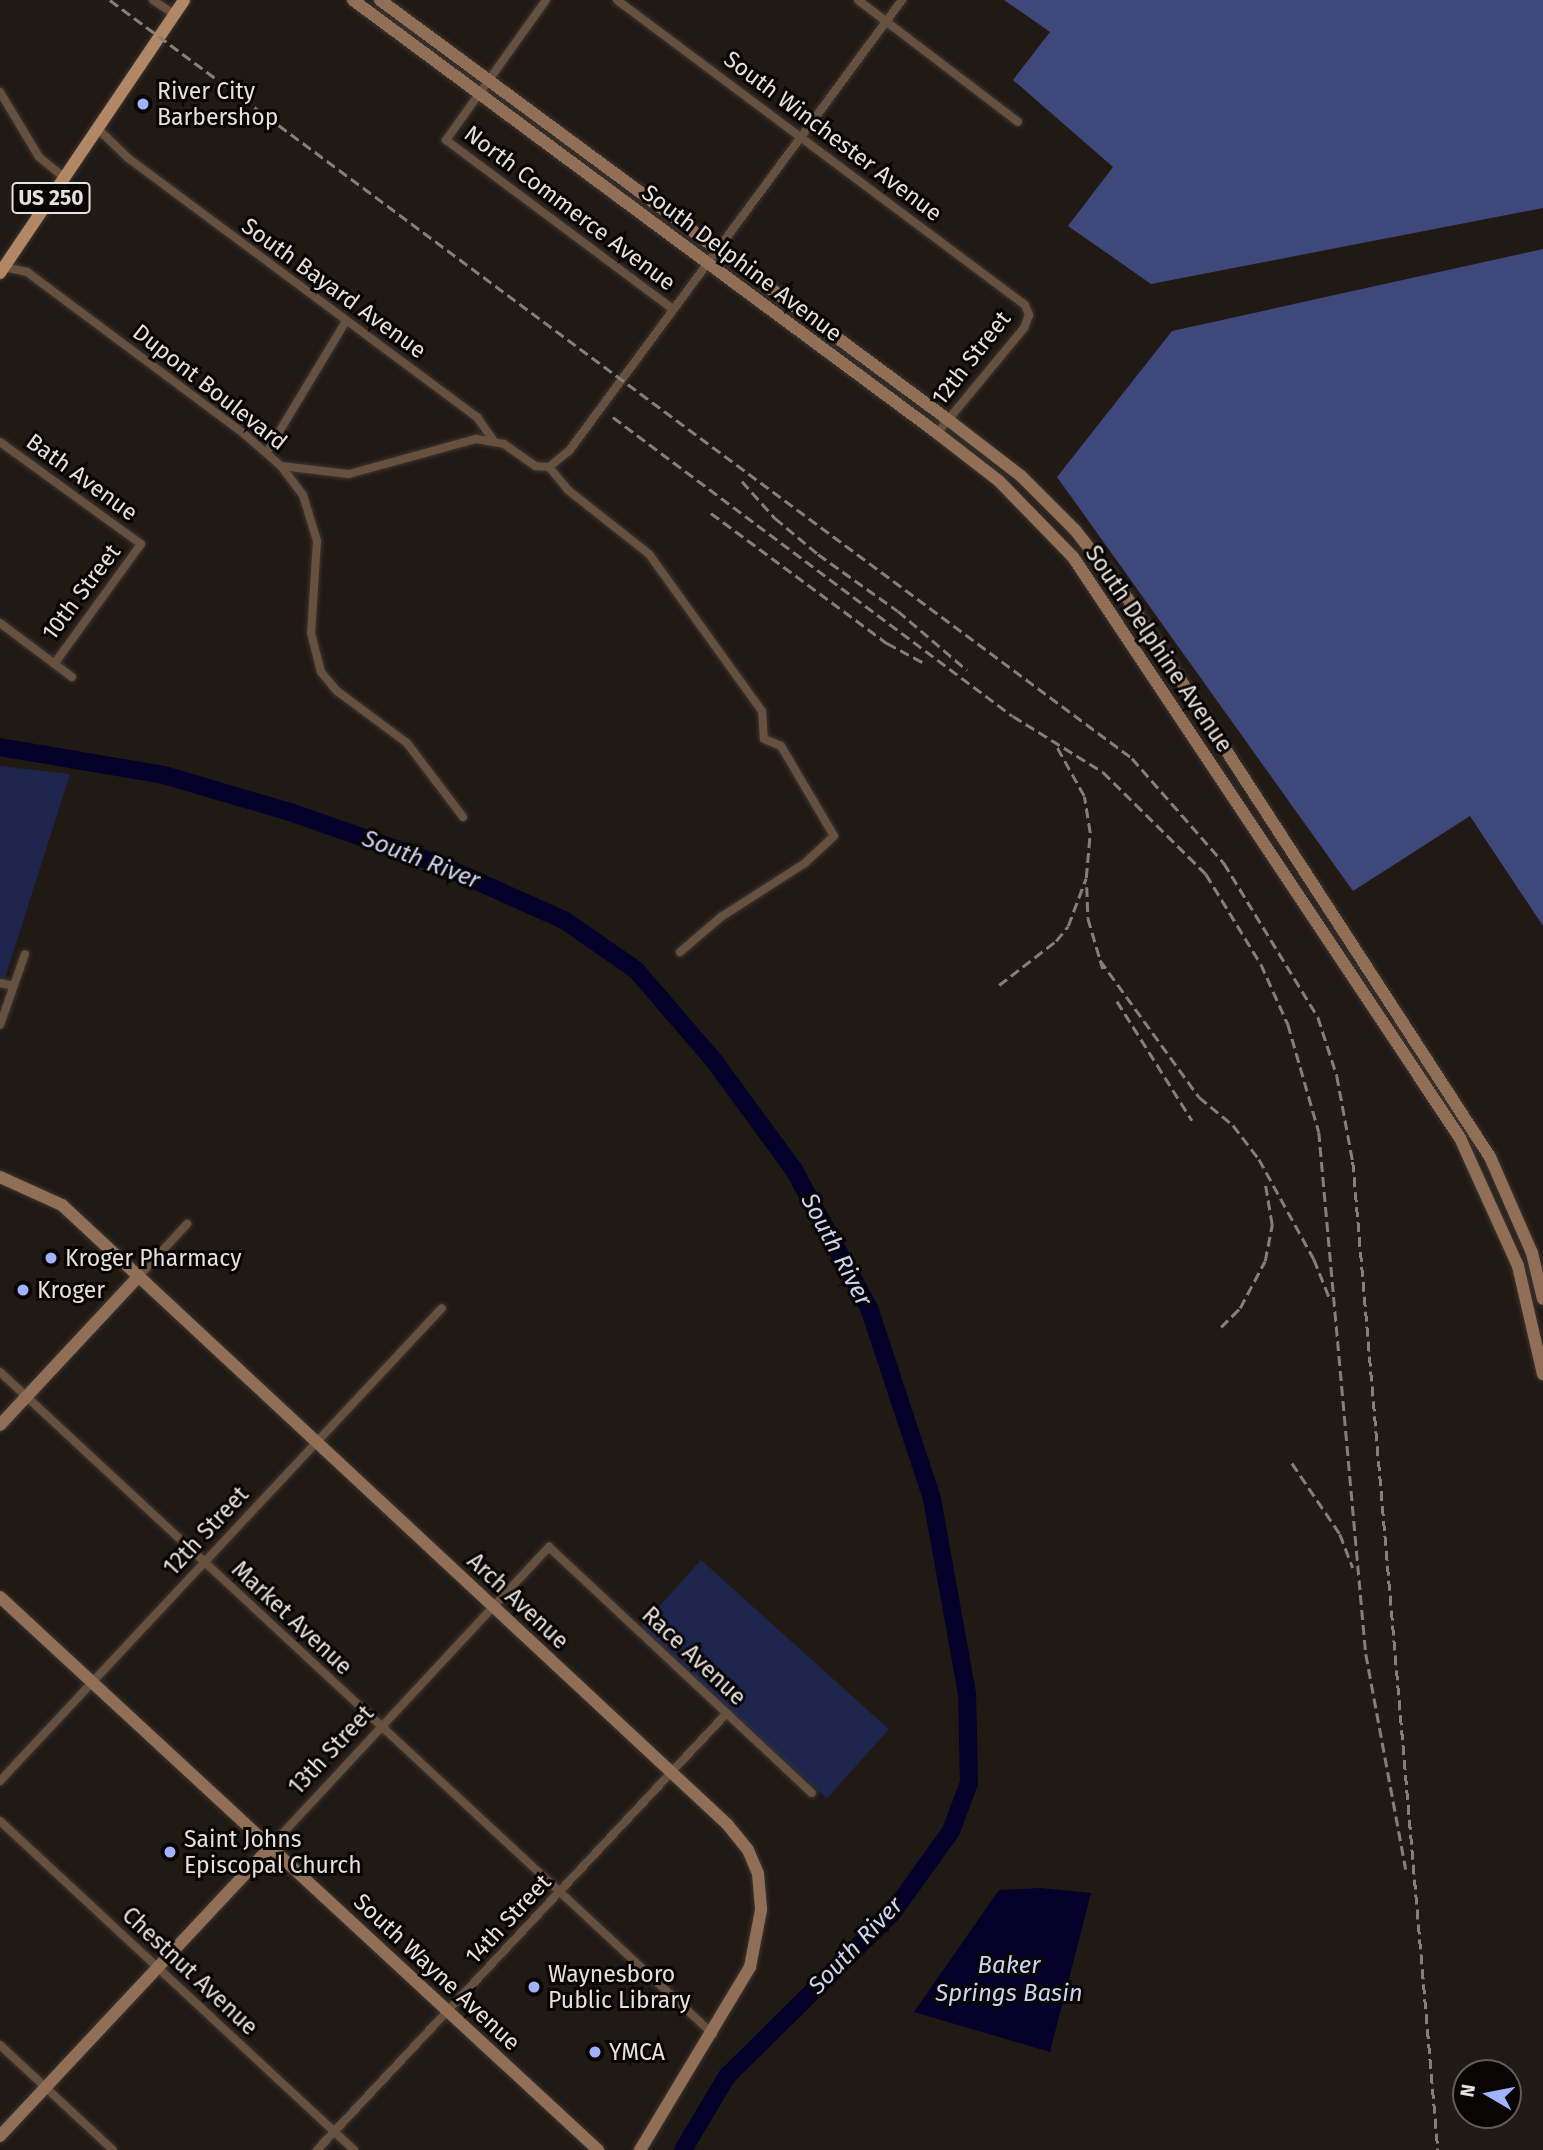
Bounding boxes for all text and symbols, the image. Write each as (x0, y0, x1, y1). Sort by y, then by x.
street label: South Winchester Avenue (719, 45, 947, 227)
place label: River City Barbershop (157, 77, 278, 131)
marker: River City Barbershop (135, 96, 151, 112)
street label: North Commerce Avenue (459, 120, 681, 296)
street label: South Delphine Avenue (637, 179, 847, 347)
road number: US 250 (11, 180, 91, 216)
street label: South Bayard Avenue (236, 212, 432, 364)
street label: 12th Street (926, 306, 1016, 410)
street label: Dupont Boulevard (127, 318, 293, 456)
street label: Bath Avenue (21, 427, 143, 527)
street label: 10th Street (36, 539, 126, 645)
street label: South Delphine Avenue (1080, 540, 1238, 758)
water label: South River (358, 824, 484, 896)
water label: South River (794, 1189, 878, 1311)
place label: Kroger Pharmacy (65, 1244, 242, 1272)
marker: Kroger Pharmacy (43, 1250, 59, 1266)
place label: Kroger (37, 1276, 105, 1304)
marker: Kroger (15, 1282, 31, 1298)
street label: 12th Street (158, 1481, 254, 1581)
street label: Arch Avenue (462, 1547, 574, 1655)
street label: Market Avenue (226, 1555, 358, 1681)
street label: Race Avenue (636, 1601, 752, 1711)
street label: 13th Street (283, 1700, 379, 1800)
place label: Saint Johns Episcopal Church (184, 1825, 362, 1879)
marker: Saint Johns Episcopal Church (162, 1844, 178, 1860)
street label: 14th Street (460, 1868, 556, 1970)
street label: South Wayne Avenue (348, 1888, 526, 2056)
water label: South River (803, 1892, 909, 2000)
street label: Chestnut Avenue (116, 1901, 264, 2041)
water label: Baker Springs Basin (935, 1952, 1083, 2008)
place label: Waynesboro Public Library (548, 1960, 690, 2014)
marker: Waynesboro Public Library (526, 1979, 542, 1995)
place label: YMCA (609, 2038, 665, 2066)
marker: YMCA (587, 2044, 603, 2060)
north arrow (1452, 2059, 1522, 2129)
text: N (1455, 2082, 1480, 2099)

